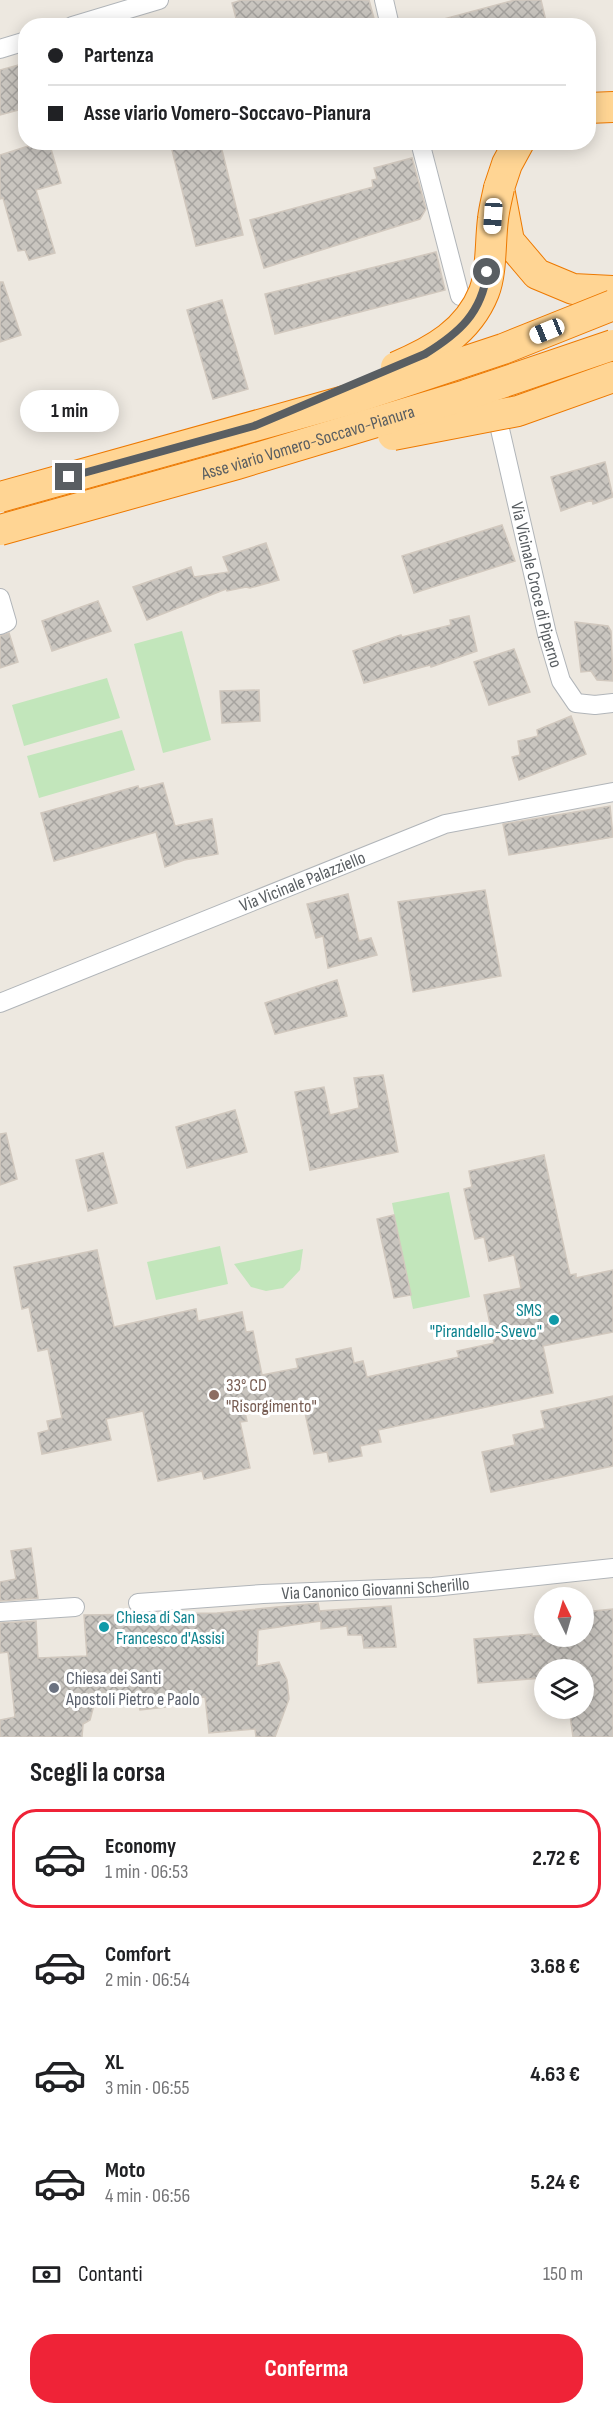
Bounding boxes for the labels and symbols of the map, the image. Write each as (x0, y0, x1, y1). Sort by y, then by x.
car (483, 197, 503, 235)
route start (473, 258, 500, 285)
car (527, 316, 567, 346)
callout: 1 min (20, 390, 118, 432)
street label: Asse viario Vomero-Soccavo-Pianura (198, 401, 417, 484)
route end (55, 463, 82, 490)
street label: Via Vicinale Croce di Piperno (506, 500, 567, 670)
street label: Via Vicinale Palazziello (236, 847, 368, 916)
place label: SMS "Pirandello-Svevo" (430, 1300, 542, 1342)
marker: SMS "Pirandello-Svevo" (547, 1313, 561, 1327)
place label: 33° CD "Risorgimento" (226, 1375, 317, 1417)
marker: 33° CD "Risorgimento" (207, 1388, 221, 1402)
street label: Via Canonico Giovanni Scherillo (281, 1573, 470, 1604)
north arrow (534, 1587, 594, 1647)
place label: Chiesa di San Francesco d'Assisi (116, 1607, 225, 1649)
marker: Chiesa di San Francesco d'Assisi (97, 1620, 111, 1634)
place label: Chiesa dei Santi Apostoli Pietro e Paolo (65, 1668, 200, 1710)
marker: Chiesa dei Santi Apostoli Pietro e Paolo (47, 1681, 61, 1695)

